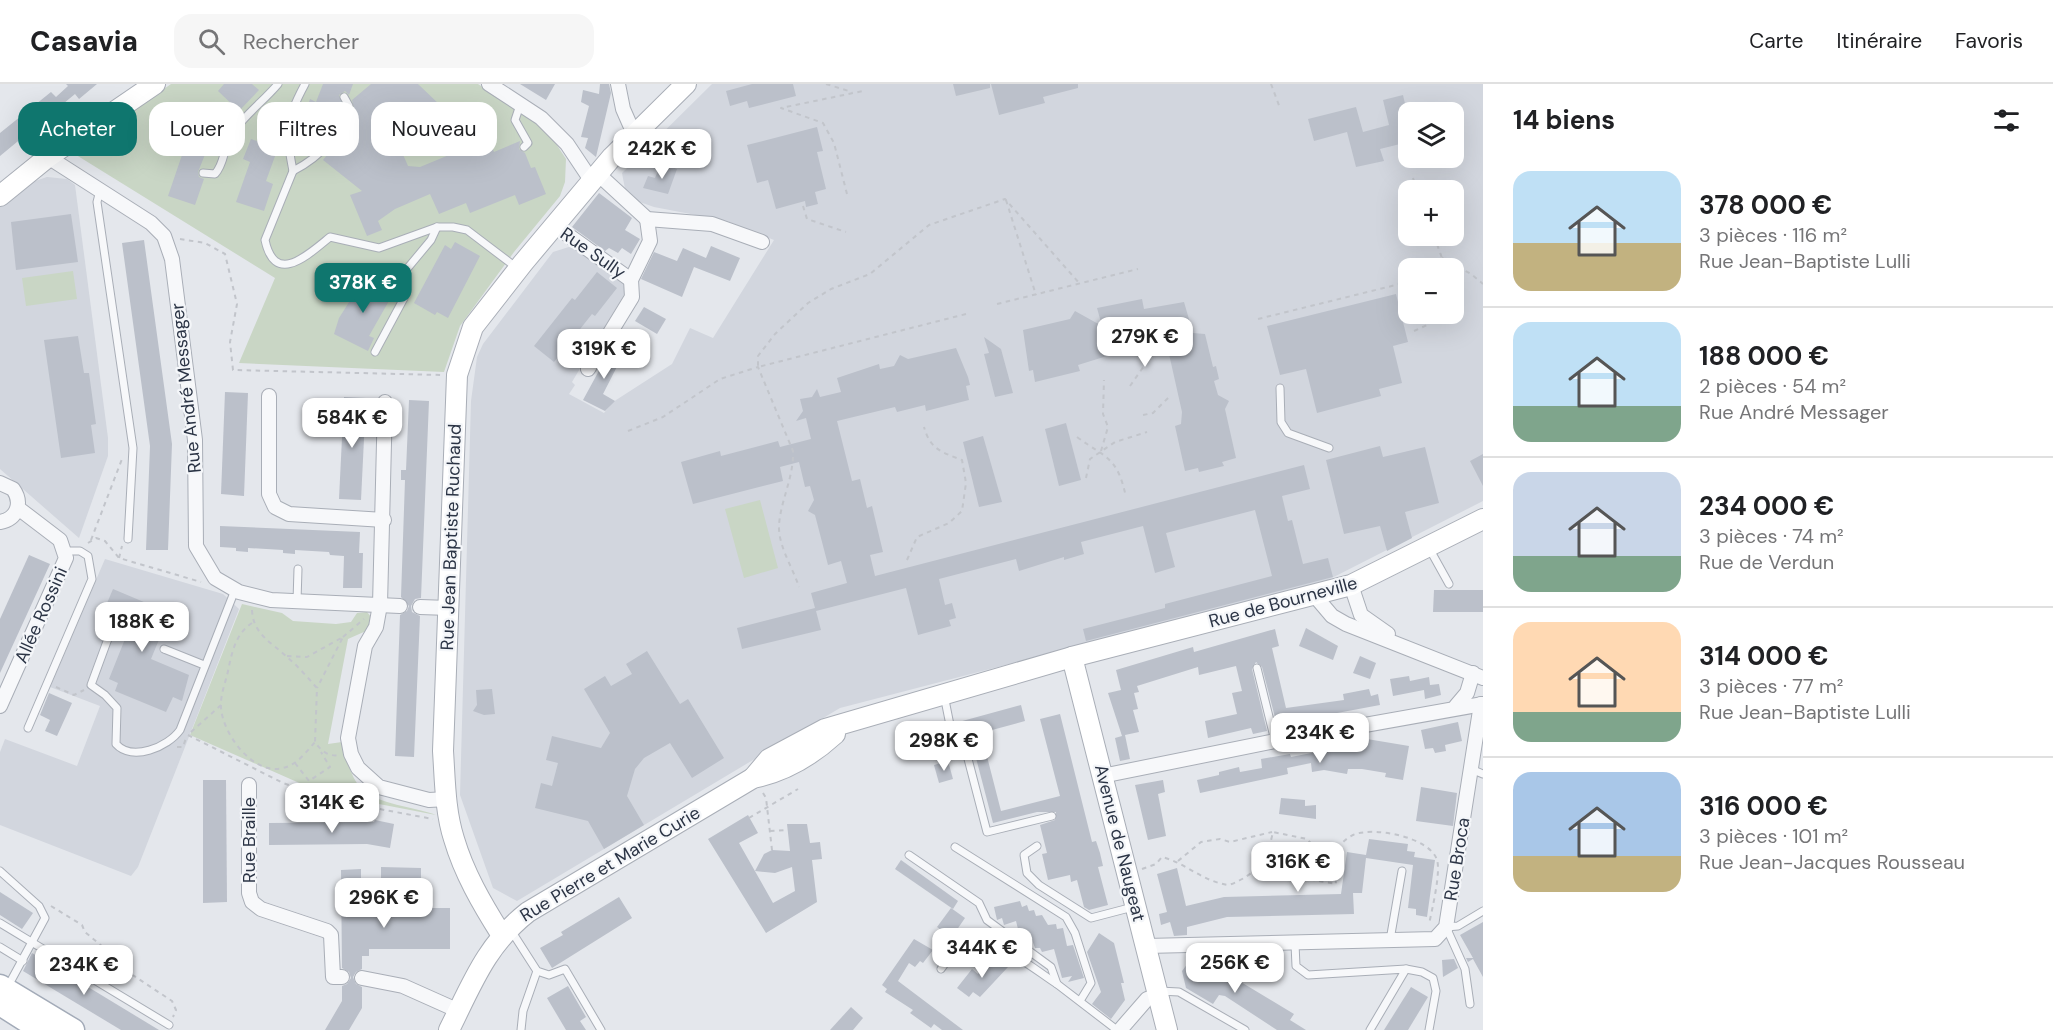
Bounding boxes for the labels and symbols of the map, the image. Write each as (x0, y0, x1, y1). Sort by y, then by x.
pin: 242K € (613, 129, 711, 180)
street label: Rue Sully (555, 222, 631, 284)
pin: 378K € (314, 263, 412, 314)
street label: Rue André Messager (165, 302, 207, 474)
pin: 279K € (1096, 317, 1194, 368)
pin: 319K € (555, 329, 653, 380)
pin: 584K € (303, 398, 401, 449)
street label: Rue Jean Baptiste Ruchaud (435, 423, 467, 651)
street label: Allée Rossini (9, 563, 73, 667)
street label: Rue de Bourneville (1206, 571, 1360, 633)
pin: 188K € (93, 602, 191, 653)
pin: 234K € (1271, 713, 1369, 764)
pin: 298K € (895, 721, 993, 772)
street label: Avenue de Naugeat (1089, 762, 1151, 924)
pin: 314K € (283, 783, 381, 834)
street label: Rue Braille (237, 797, 261, 883)
street label: Rue Pierre et Marie Curie (515, 801, 705, 927)
street label: Rue Broca (1439, 816, 1475, 902)
pin: 316K € (1249, 842, 1347, 893)
pin: 296K € (335, 878, 433, 929)
pin: 344K € (933, 928, 1031, 979)
pin: 256K € (1186, 943, 1284, 994)
pin: 234K € (35, 945, 133, 996)

